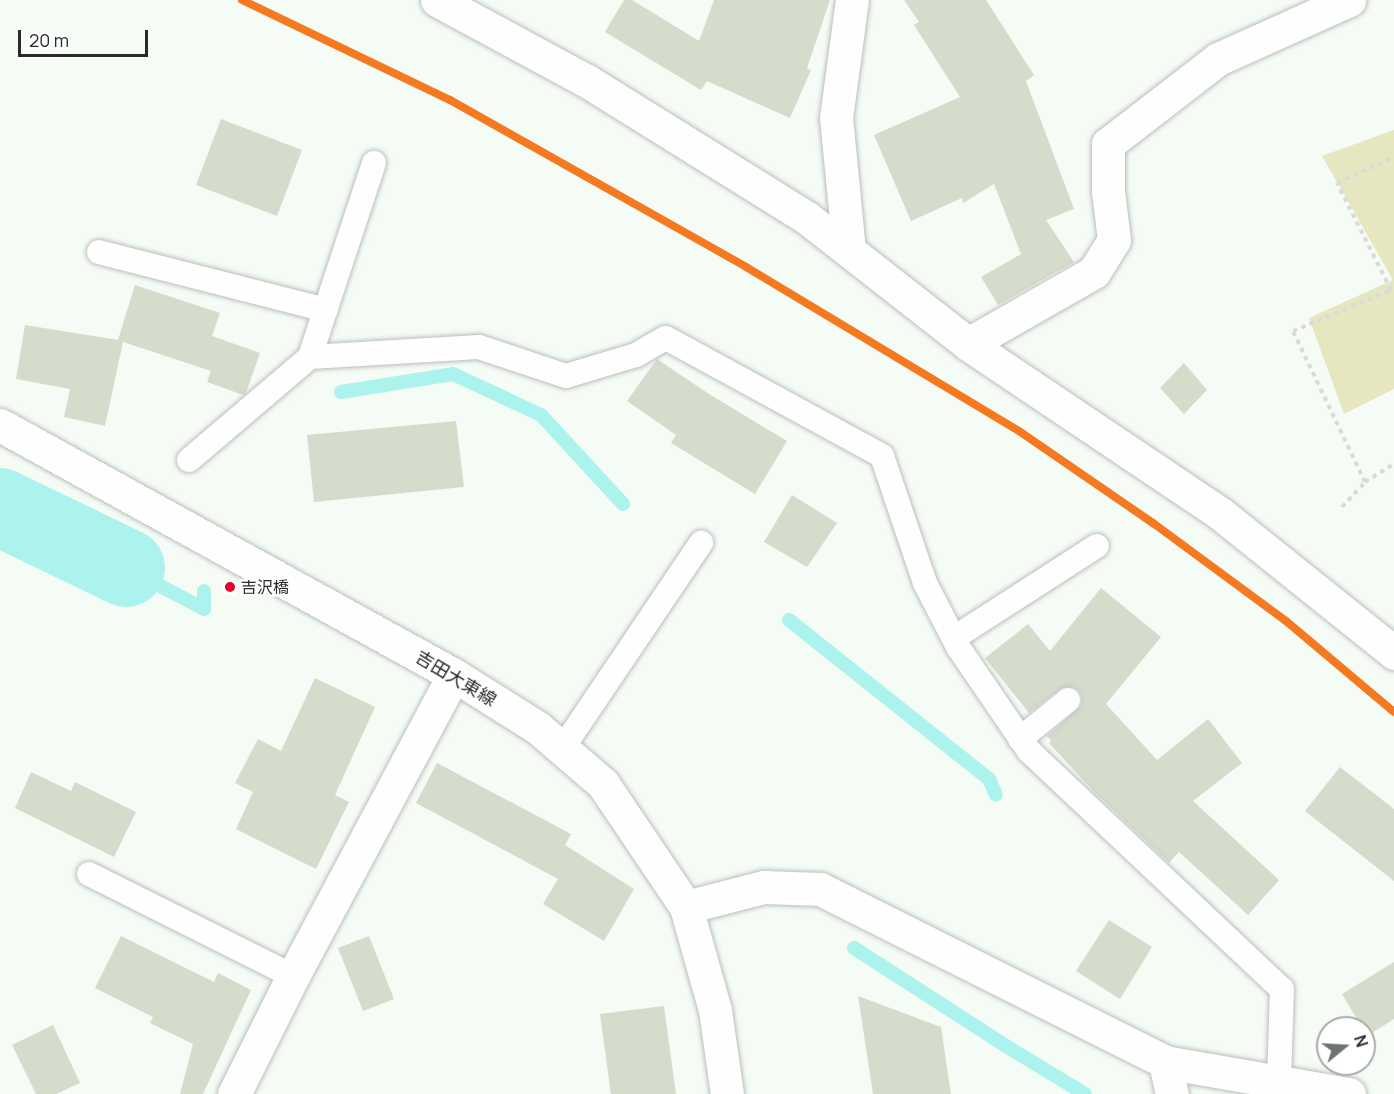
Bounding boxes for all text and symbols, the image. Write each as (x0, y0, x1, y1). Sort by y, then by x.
scale bar (21, 18, 152, 56)
text: 20 m (29, 28, 69, 52)
place label: 吉沢橋 (241, 577, 289, 597)
marker: 吉沢橋 (224, 581, 236, 593)
street label: 吉田大東線 (412, 646, 500, 710)
north arrow (1316, 1016, 1376, 1076)
text: N (1349, 1032, 1373, 1050)

